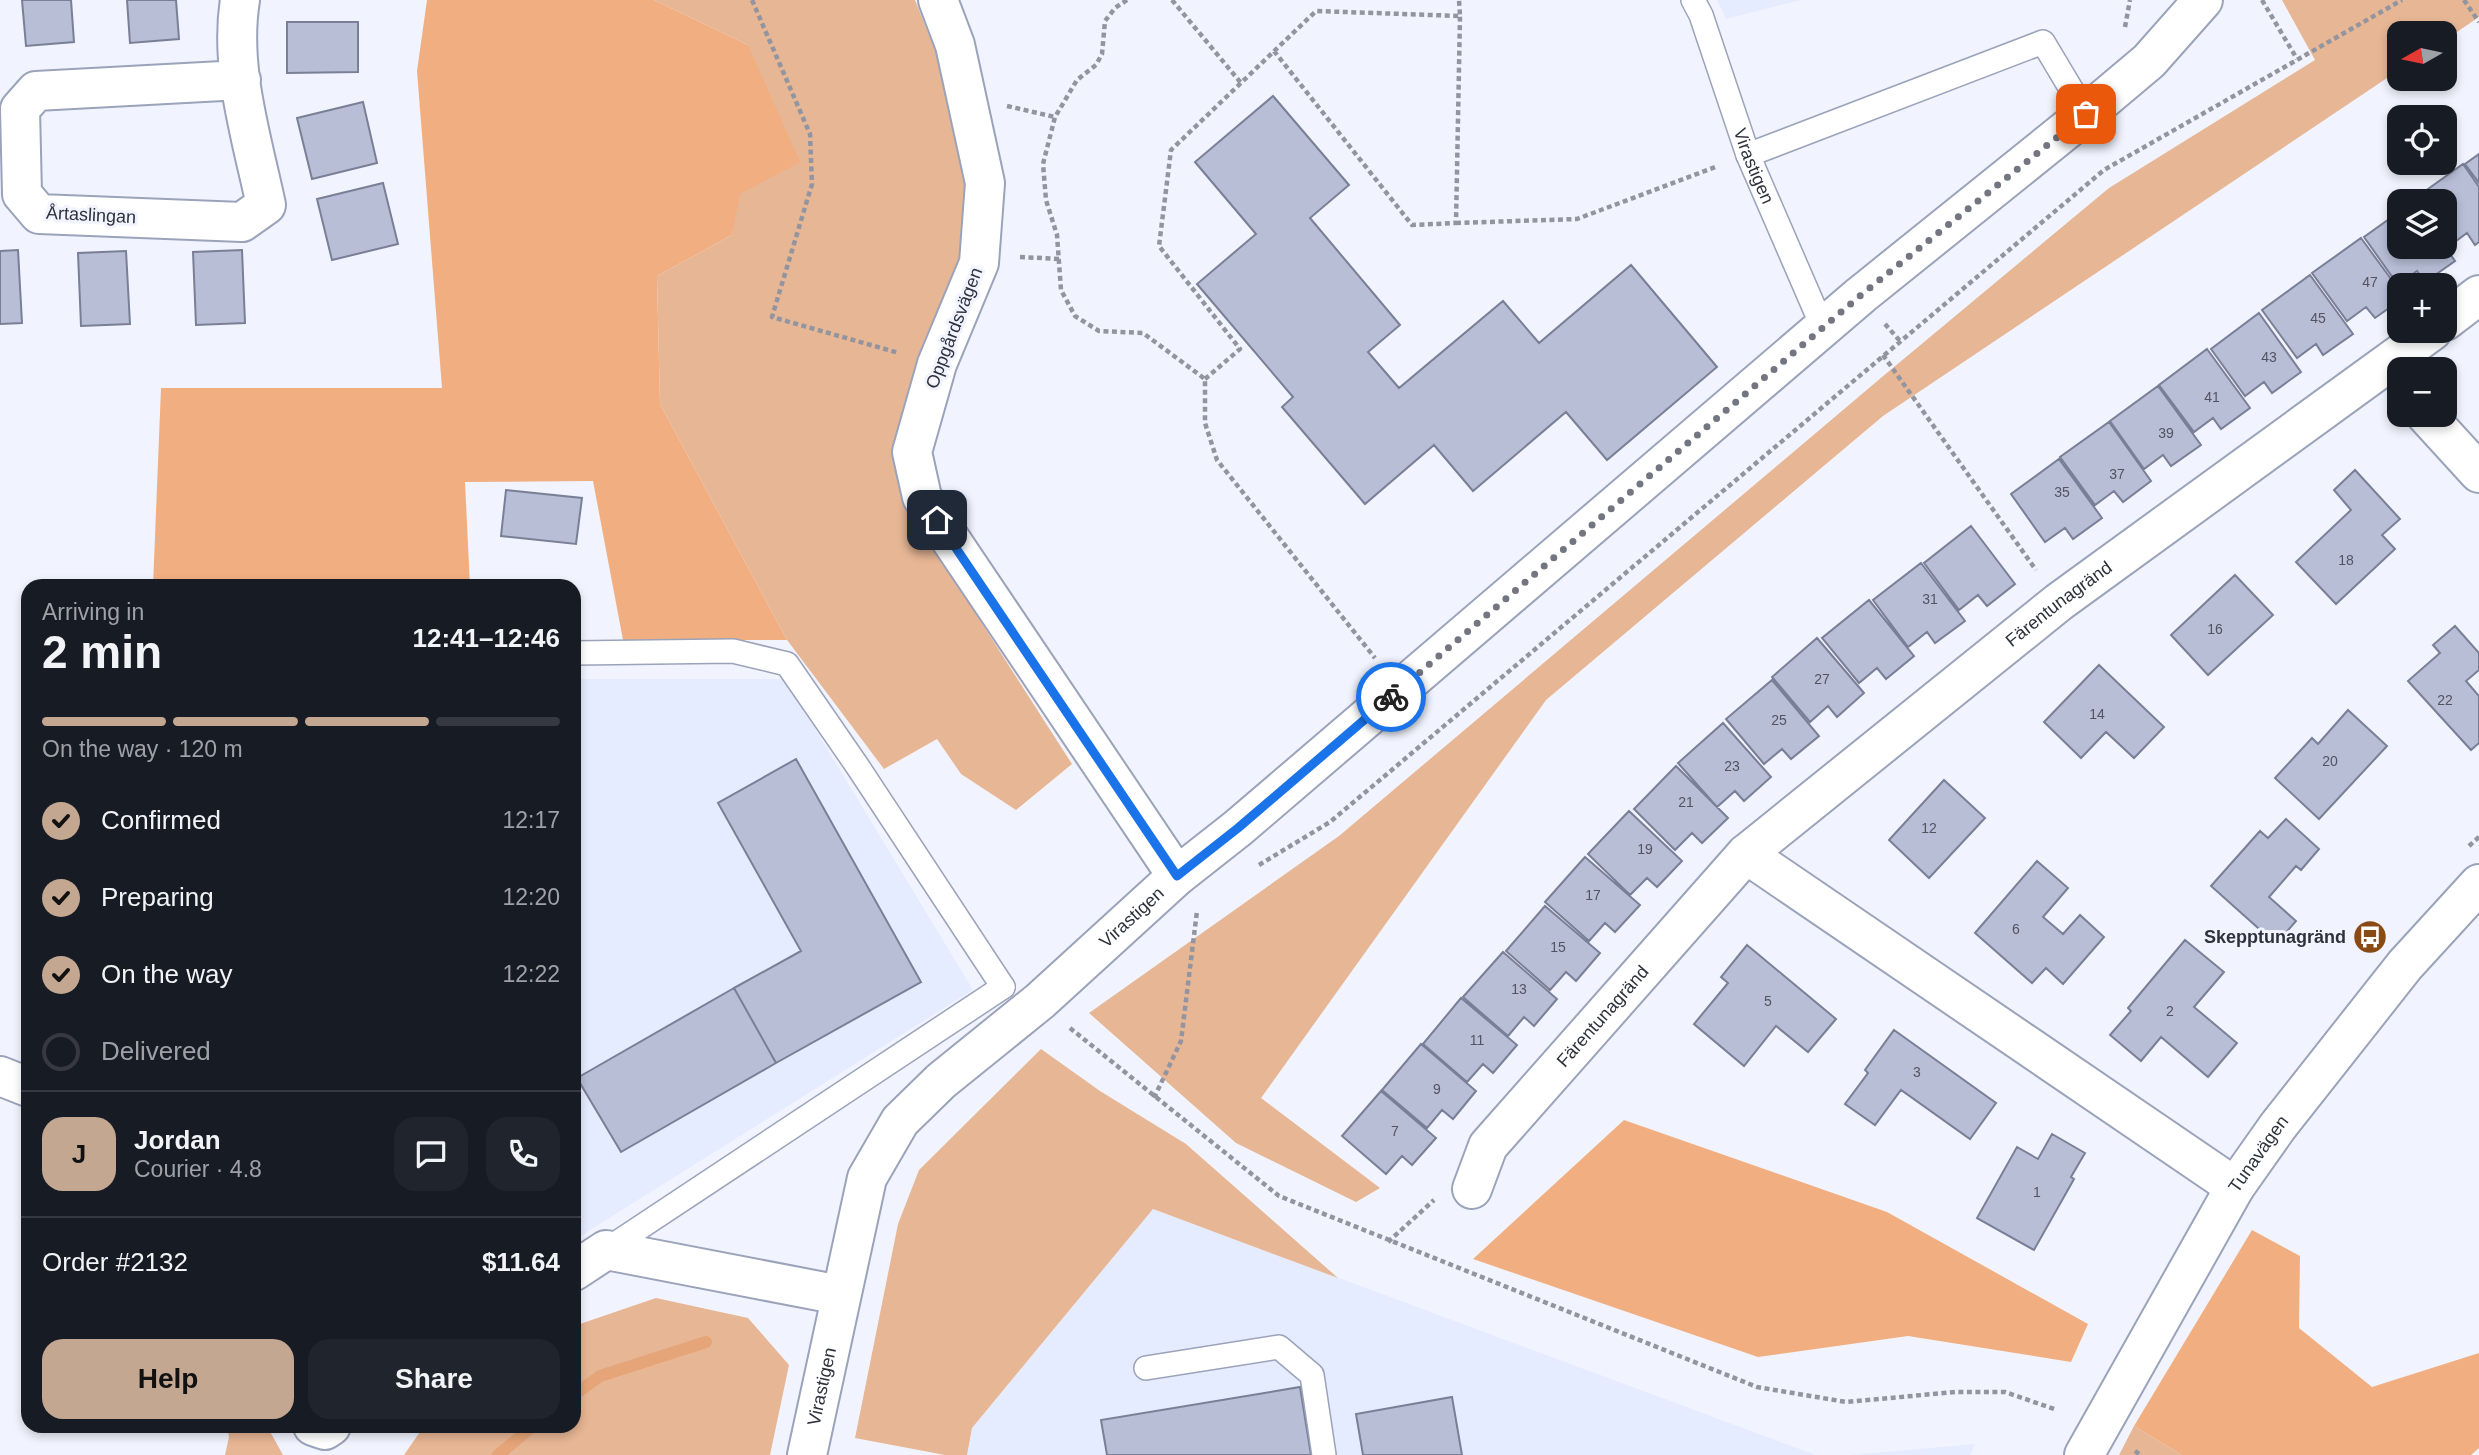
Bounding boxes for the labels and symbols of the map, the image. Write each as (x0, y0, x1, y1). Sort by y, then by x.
north arrow (2387, 21, 2457, 91)
pin (2056, 84, 2116, 144)
street label: Virastigen (1730, 126, 1778, 207)
street label: Årtaslingan (46, 203, 136, 227)
street label: Oppgårdsvägen (922, 265, 986, 391)
house number: 47 (2362, 274, 2378, 290)
house number: 45 (2310, 310, 2326, 326)
house number: 43 (2261, 349, 2277, 365)
house number: 41 (2204, 389, 2220, 405)
house number: 39 (2158, 425, 2174, 441)
house number: 37 (2109, 466, 2125, 482)
house number: 35 (2054, 484, 2070, 500)
pin (907, 490, 967, 550)
house number: 18 (2338, 552, 2354, 568)
street label: Färentunagränd (2002, 557, 2116, 651)
house number: 31 (1922, 591, 1938, 607)
house number: 16 (2207, 621, 2223, 637)
courier (1356, 662, 1426, 732)
house number: 27 (1814, 671, 1830, 687)
house number: 22 (2437, 692, 2453, 708)
house number: 14 (2089, 706, 2105, 722)
house number: 25 (1771, 712, 1787, 728)
house number: 20 (2322, 753, 2338, 769)
house number: 23 (1724, 758, 1740, 774)
house number: 21 (1678, 794, 1694, 810)
house number: 12 (1921, 820, 1937, 836)
house number: 19 (1637, 841, 1653, 857)
street label: Virastigen (1096, 883, 1168, 952)
house number: 17 (1585, 887, 1601, 903)
bus stop icon: Skepptunagränd (2351, 918, 2389, 956)
house number: 6 (2012, 921, 2020, 937)
place label: Skepptunagränd (2204, 927, 2346, 947)
house number: 15 (1550, 939, 1566, 955)
street label: Färentunagränd (1553, 962, 1653, 1071)
house number: 13 (1511, 981, 1527, 997)
house number: 5 (1764, 993, 1772, 1009)
house number: 2 (2166, 1003, 2174, 1019)
house number: 11 (1470, 1032, 1484, 1048)
house number: 3 (1913, 1064, 1921, 1080)
house number: 9 (1433, 1081, 1441, 1097)
street label: Tunavägen (2224, 1112, 2292, 1196)
house number: 7 (1391, 1123, 1399, 1139)
house number: 1 (2033, 1184, 2041, 1200)
street label: Virastigen (804, 1345, 840, 1428)

